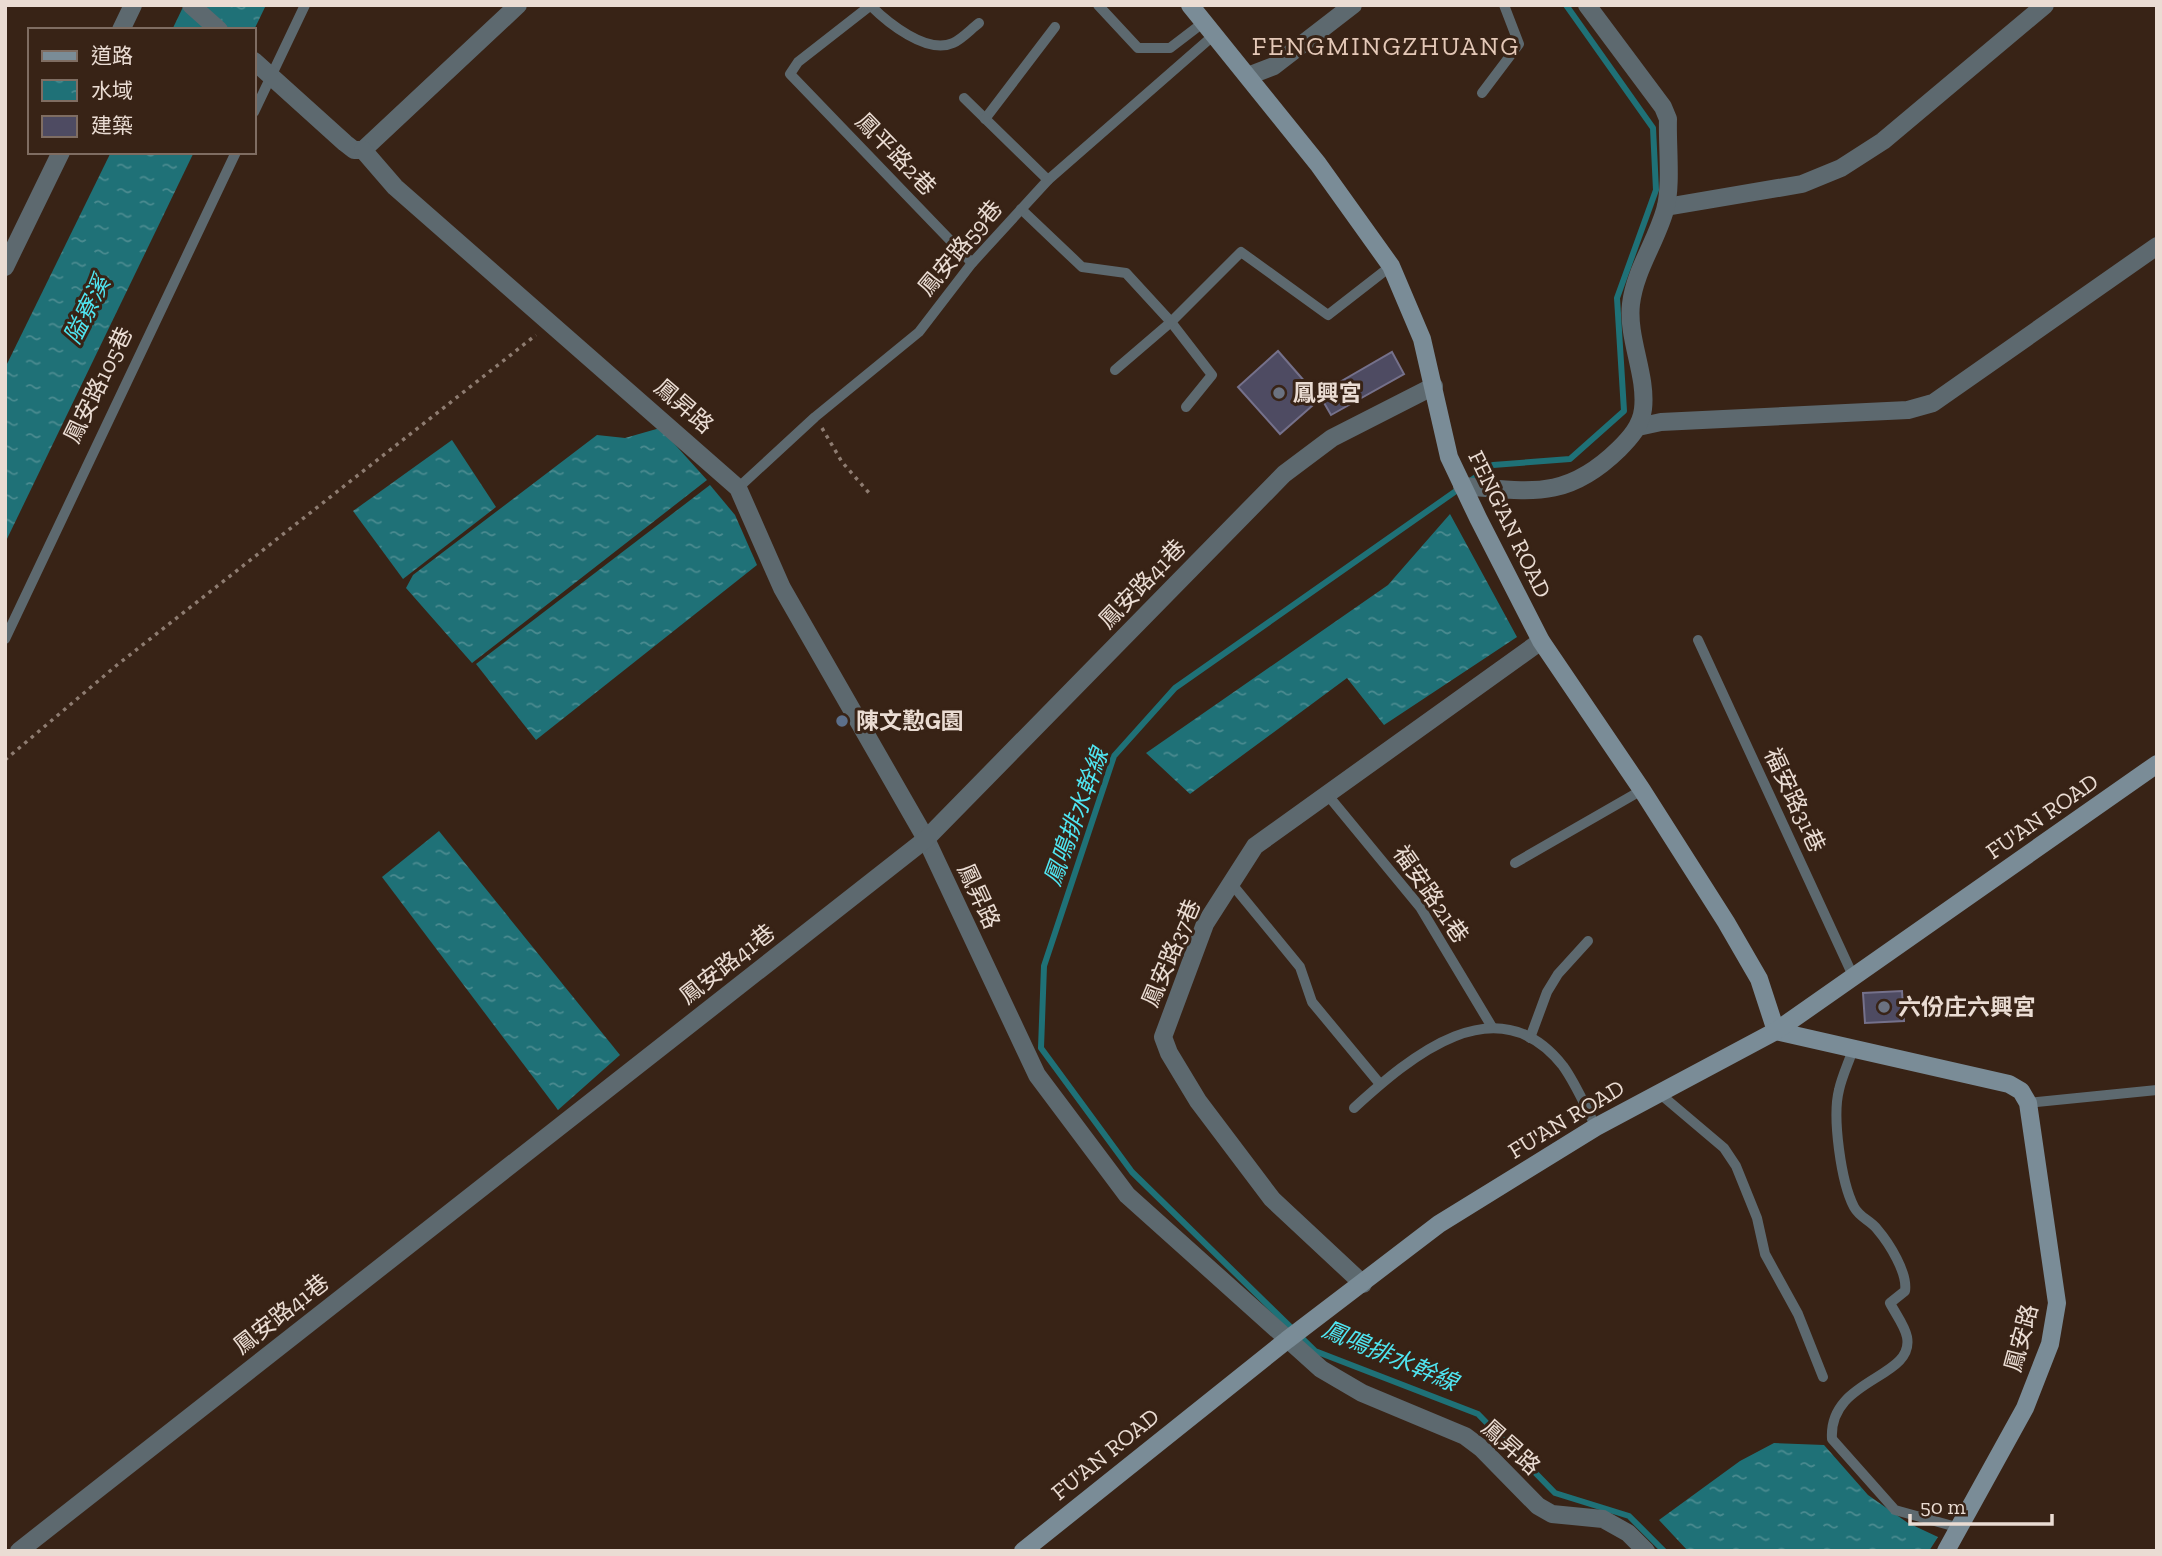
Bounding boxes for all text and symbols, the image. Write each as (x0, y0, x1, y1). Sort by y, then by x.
legend (28, 28, 256, 154)
district label: FENGMINGZHUANG (1252, 30, 1520, 62)
text: 道路 (91, 43, 133, 68)
text: 水域 (91, 78, 133, 103)
street label: 鳳平路2巷 (850, 107, 942, 201)
text: 建築 (91, 113, 133, 138)
street label: 鳳安路59巷 (912, 195, 1008, 301)
water label: 隘寮溪 (57, 268, 117, 348)
street label: 鳳安路105巷 (58, 322, 138, 448)
street label: 鳳昇路 (649, 373, 719, 439)
place label: 鳳興宮 (1293, 379, 1362, 407)
marker: 鳳興宮 (1271, 385, 1287, 401)
street label: FENG'AN ROAD (1462, 446, 1558, 602)
street label: 鳳安路41巷 (1093, 534, 1191, 634)
place label: 陳文懃G園 (856, 707, 964, 735)
marker: 陳文懃G園 (834, 713, 850, 729)
water label: 鳳鳴排水幹線 (1037, 741, 1115, 889)
street label: 福安路31巷 (1759, 743, 1831, 857)
street label: FU'AN ROAD (1980, 767, 2104, 865)
street label: 福安路21巷 (1387, 840, 1475, 948)
street label: 鳳昇路 (952, 859, 1006, 933)
street label: 鳳安路37巷 (1136, 895, 1206, 1011)
street label: 鳳安路41巷 (674, 918, 780, 1010)
place label: 六份庄六興宮 (1898, 993, 2036, 1021)
marker: 六份庄六興宮 (1876, 999, 1892, 1015)
street label: FU'AN ROAD (1503, 1073, 1629, 1165)
street label: 鳳安路41巷 (228, 1268, 334, 1360)
street label: 鳳安路 (1999, 1301, 2043, 1375)
water label: 鳳鳴排水幹線 (1318, 1314, 1465, 1398)
street label: FU'AN ROAD (1045, 1402, 1165, 1506)
street label: 鳳昇路 (1476, 1414, 1546, 1480)
scale bar (1910, 1482, 2052, 1526)
text: 50 m (1920, 1494, 1966, 1519)

